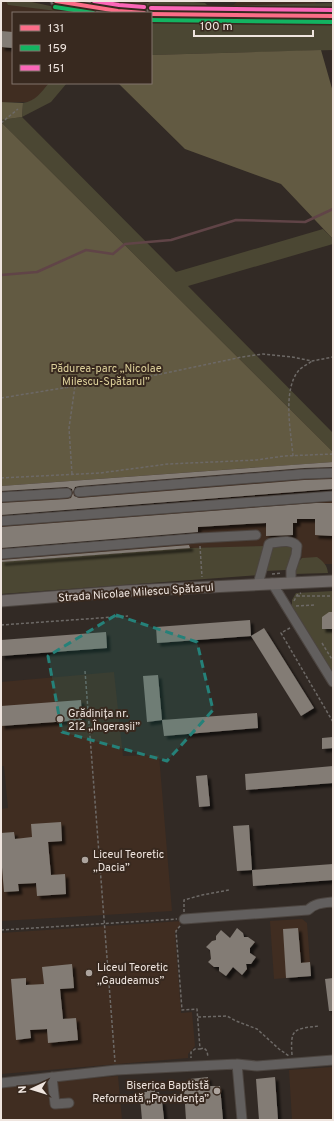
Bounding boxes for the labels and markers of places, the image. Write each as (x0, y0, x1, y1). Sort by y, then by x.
place label: Grădinița nr. 212 „Îngerașii” (68, 707, 140, 734)
marker: Grădinița nr. 212 „Îngerașii” (55, 714, 65, 724)
place label: Liceul Teoretic „Dacia” (93, 848, 164, 875)
marker: Liceul Teoretic „Dacia” (80, 855, 90, 865)
place label: Liceul Teoretic „Gaudeamus” (97, 961, 168, 988)
marker: Liceul Teoretic „Gaudeamus” (84, 968, 94, 978)
place label: Biserica Baptistă Reformată „Providența” (92, 1079, 209, 1106)
marker: Biserica Baptistă Reformată „Providența” (212, 1086, 222, 1096)

